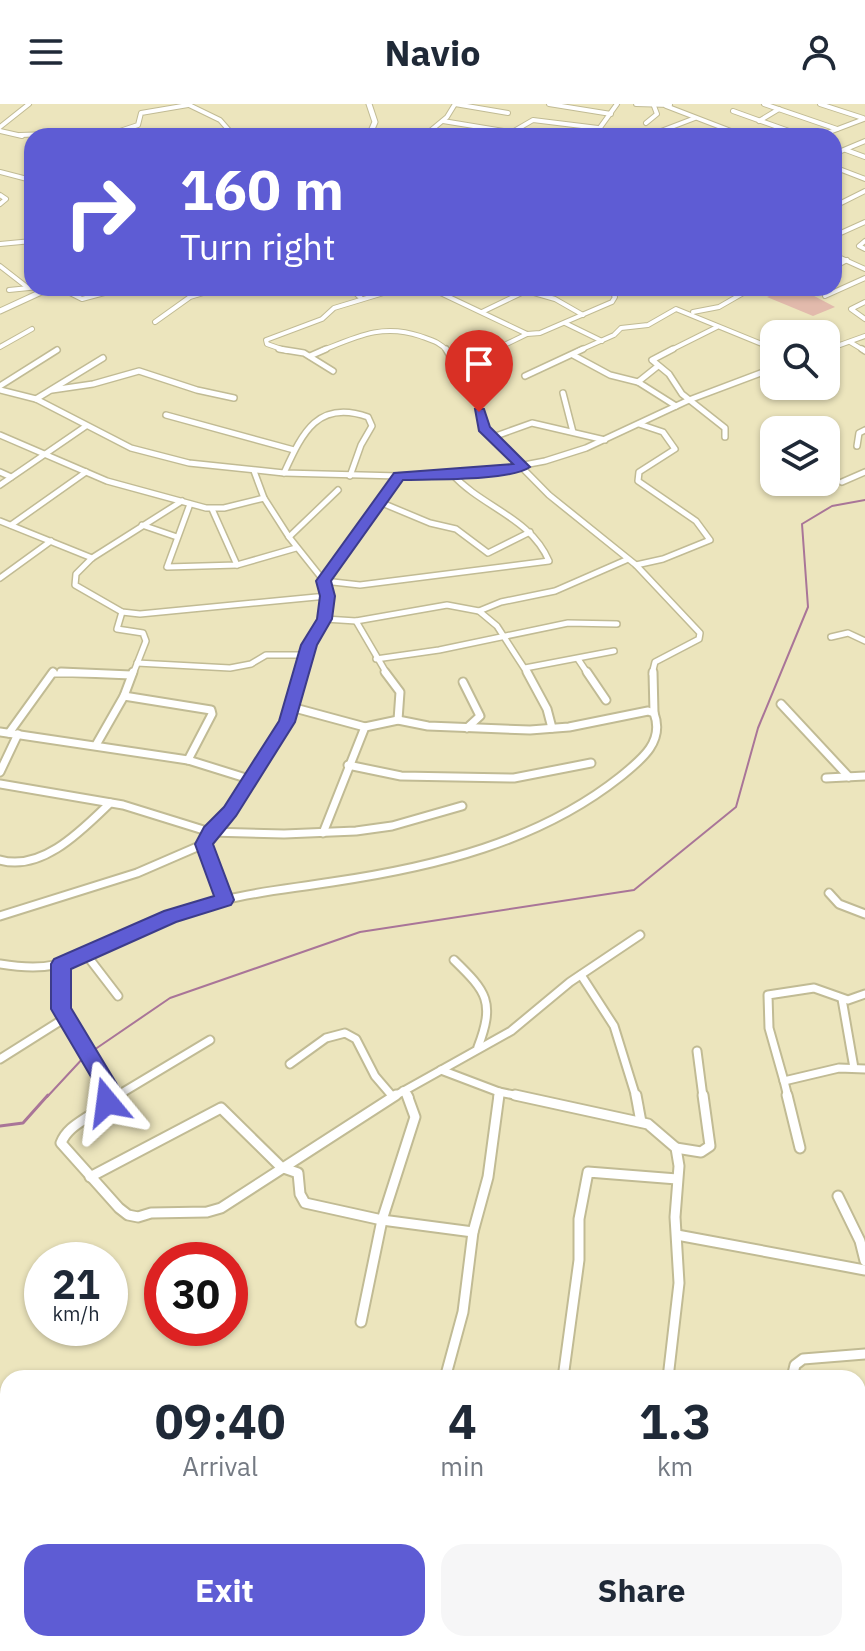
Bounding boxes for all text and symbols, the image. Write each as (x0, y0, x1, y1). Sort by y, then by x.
text: Navio (384, 29, 481, 76)
icon: menu (24, 30, 68, 74)
icon: person (797, 30, 841, 74)
text: 160 m (180, 153, 344, 225)
icon: right (48, 160, 152, 264)
text: Turn right (180, 223, 336, 270)
map controls (760, 320, 840, 496)
button: search (760, 320, 840, 400)
pin (445, 330, 513, 412)
icon: arrive (457, 342, 501, 386)
button: layers (760, 416, 840, 496)
position arrow (65, 1060, 149, 1144)
speed limit sign: 30 (144, 1242, 248, 1346)
text: 21 (52, 1258, 100, 1310)
text: km/h (52, 1300, 100, 1327)
text: 09:40 (155, 1390, 286, 1452)
text: 4 (448, 1390, 477, 1452)
text: 1.3 (639, 1390, 711, 1452)
text: Arrival (182, 1449, 258, 1483)
text: min (440, 1449, 484, 1483)
text: km (657, 1449, 693, 1483)
button: Exit (24, 1544, 425, 1636)
button: Share (441, 1544, 842, 1636)

